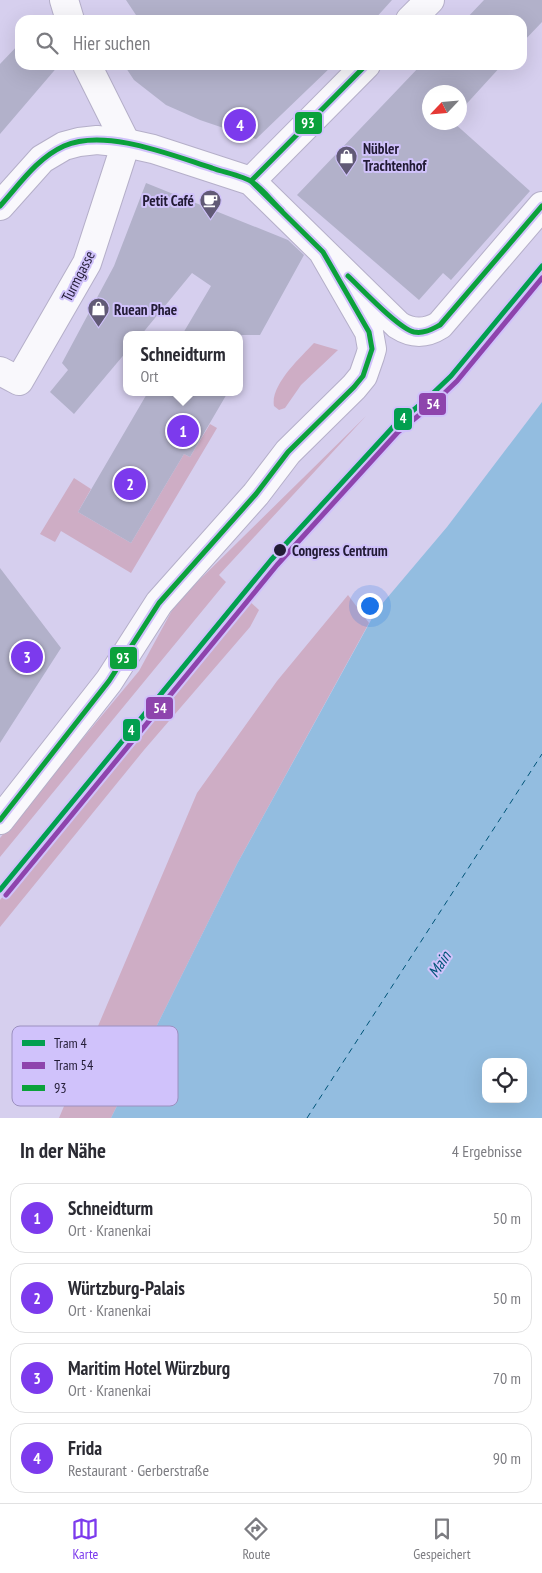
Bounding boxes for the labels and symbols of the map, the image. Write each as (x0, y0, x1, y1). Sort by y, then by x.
north arrow (422, 85, 467, 130)
pin: 4 (224, 106, 256, 144)
line badge: 93 (294, 111, 323, 135)
text: 93 (301, 114, 315, 132)
place label: Nübler Trachtenhof (363, 139, 427, 175)
shop icon: Nübler Trachtenhof (335, 145, 359, 176)
cafe icon: Petit Café (198, 188, 222, 219)
place label: Petit Café (143, 191, 194, 210)
street label: Turmgasse (57, 247, 99, 305)
shop icon: Ruean Phae (86, 297, 110, 328)
place label: Ruean Phae (114, 300, 177, 319)
line badge: 54 (418, 392, 447, 416)
text: 54 (426, 395, 440, 413)
line badge: 4 (393, 407, 413, 431)
text: 4 (400, 409, 407, 427)
pin: 1 (167, 412, 199, 450)
pin: 2 (114, 465, 146, 503)
place label: Congress Centrum (292, 541, 388, 560)
marker: Congress Centrum (272, 542, 288, 558)
your location (357, 593, 383, 619)
pin: 3 (11, 638, 43, 676)
line badge: 93 (109, 646, 138, 670)
text: 93 (116, 649, 130, 667)
line badge: 54 (145, 696, 174, 720)
text: 54 (153, 699, 167, 717)
line badge: 4 (122, 718, 141, 742)
text: 4 (128, 721, 135, 739)
water label: Main (423, 946, 455, 981)
legend (12, 1026, 178, 1106)
text: Tram 4 (54, 1034, 88, 1052)
text: Tram 54 (54, 1056, 94, 1074)
text: 93 (54, 1079, 67, 1097)

